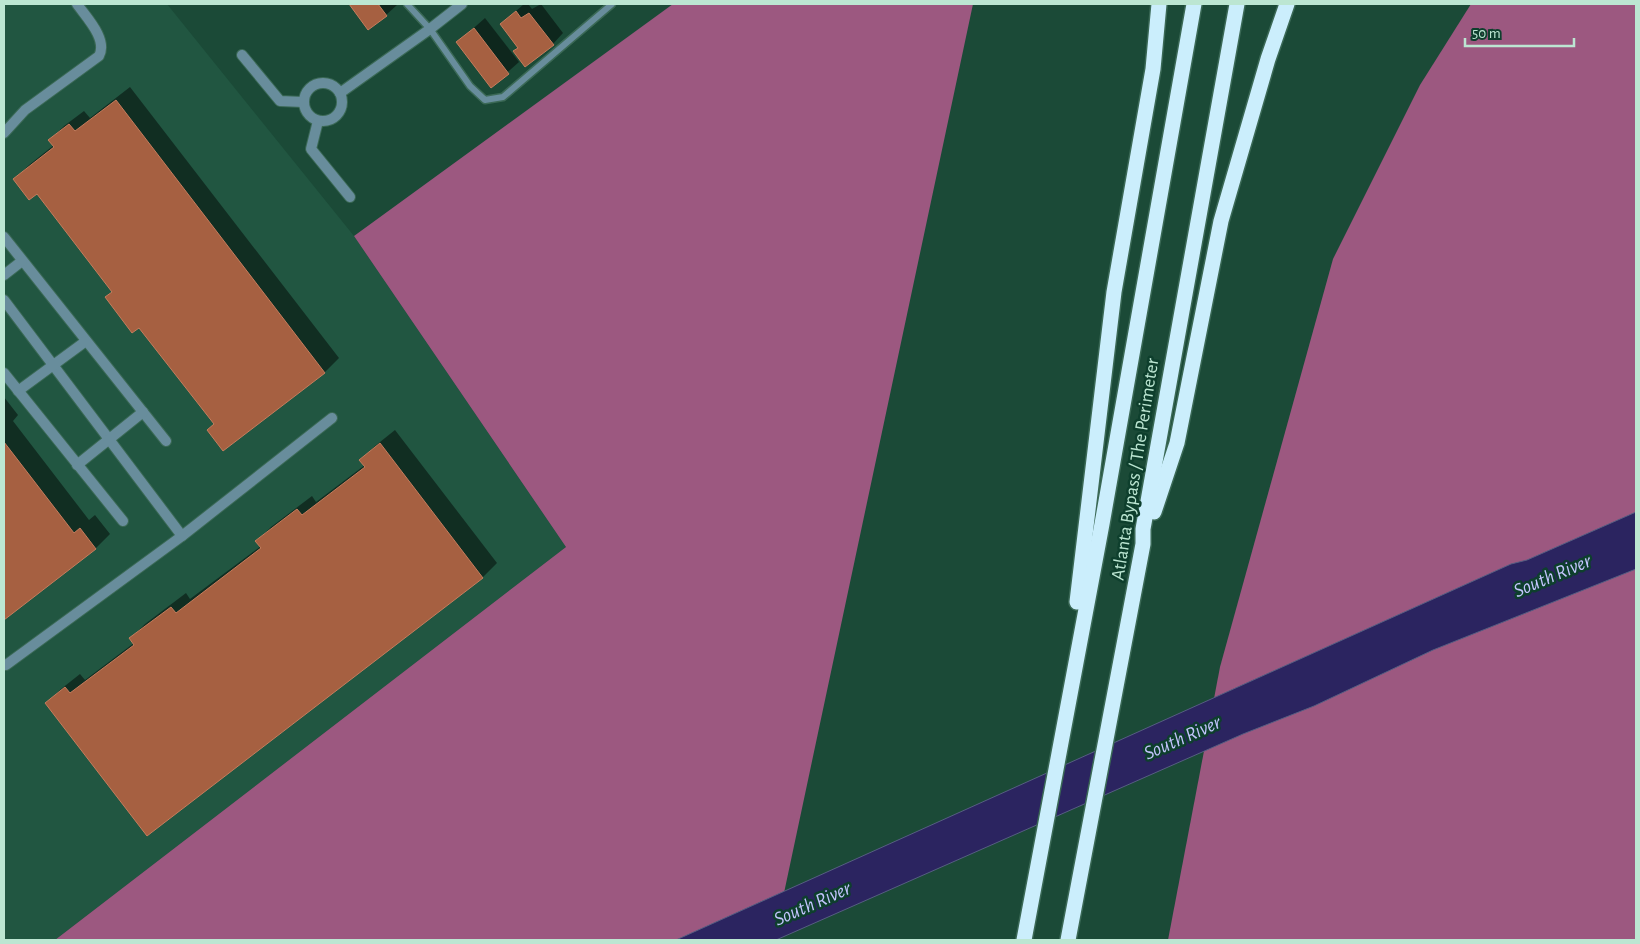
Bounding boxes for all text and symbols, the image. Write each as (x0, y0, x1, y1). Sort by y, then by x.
scale bar (1465, 15, 1574, 47)
text: 50 m (1472, 26, 1501, 41)
street label: Atlanta Bypass / The Perimeter (1109, 357, 1162, 582)
water label: South River (1511, 550, 1595, 601)
water label: South River (1141, 712, 1224, 764)
water label: South River (771, 878, 854, 930)

